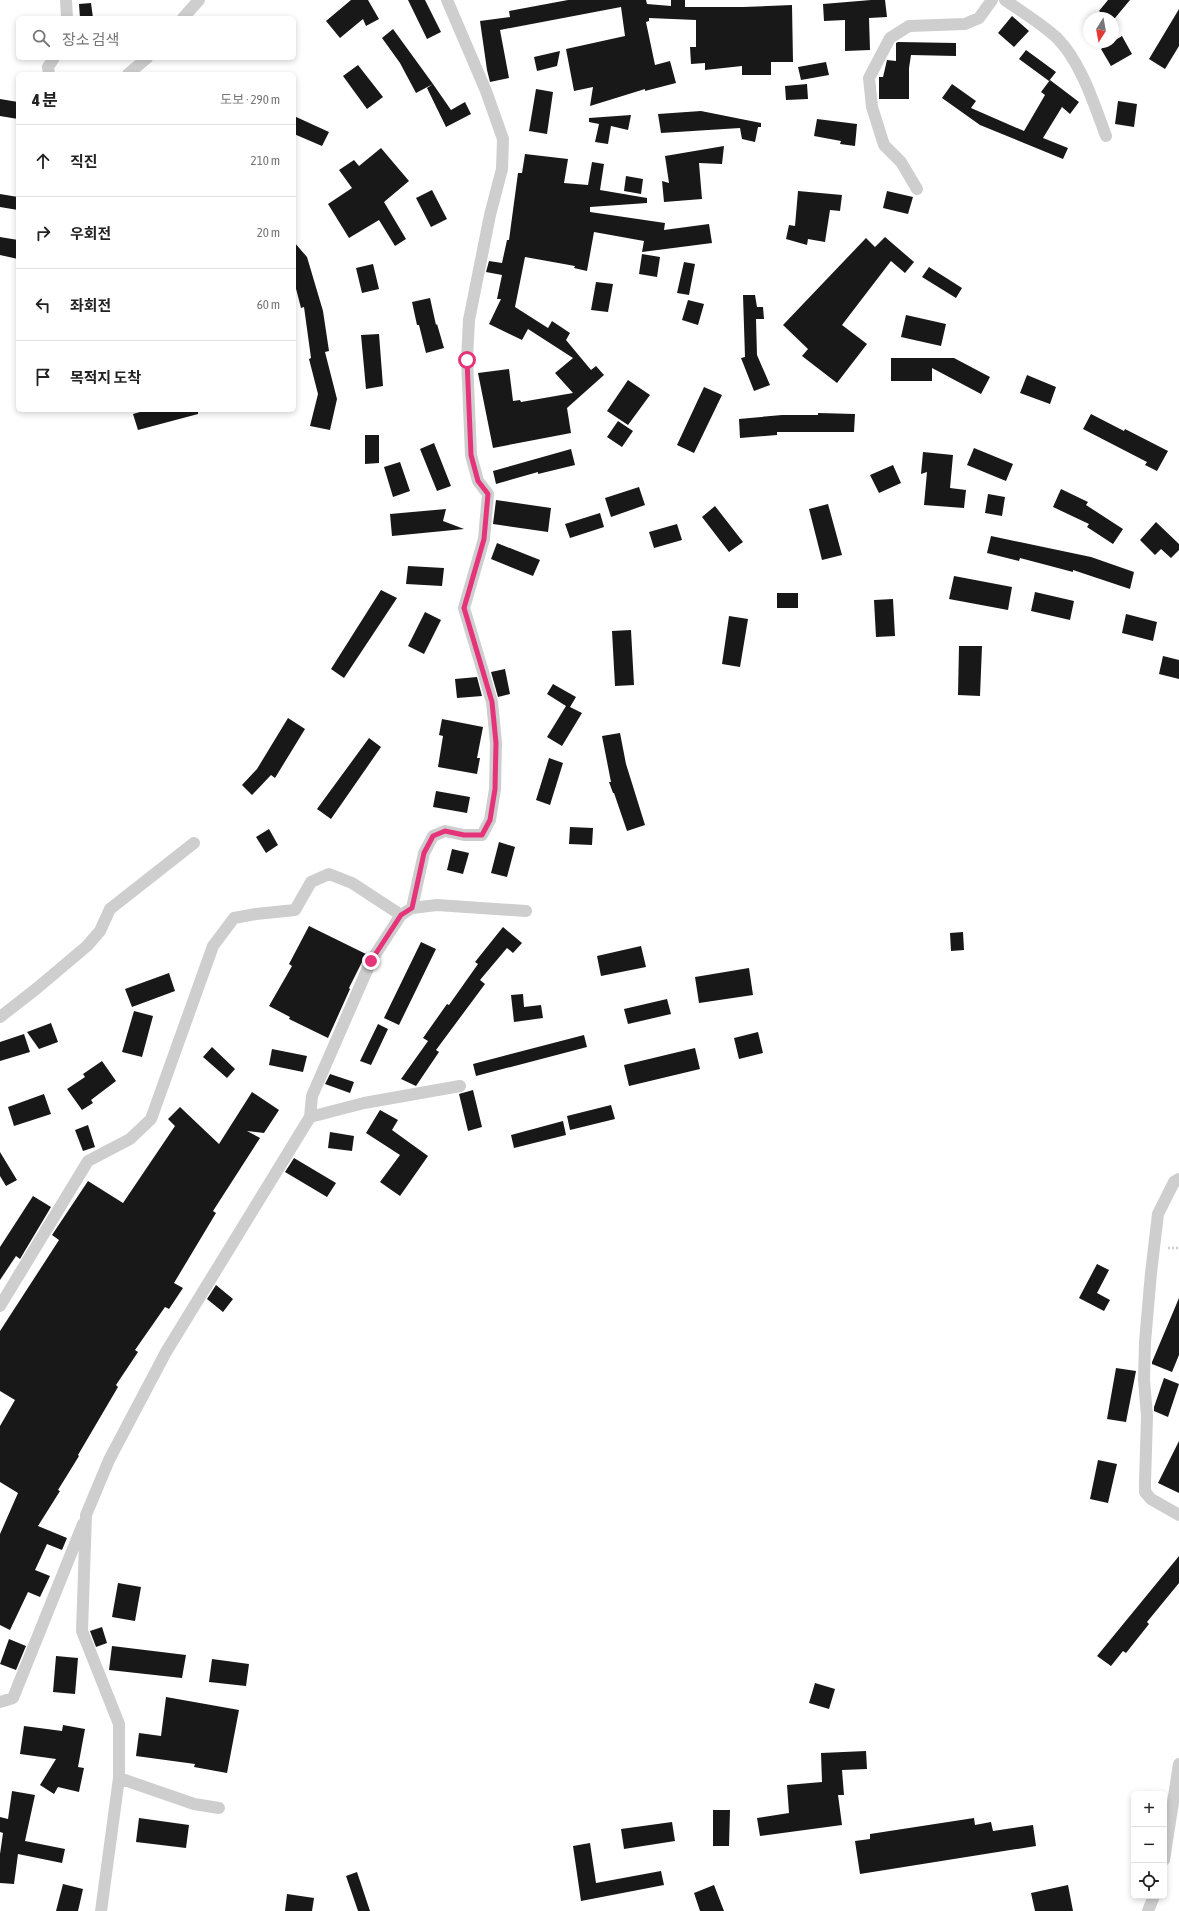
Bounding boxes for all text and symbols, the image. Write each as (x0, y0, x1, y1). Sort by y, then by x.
north arrow (1083, 12, 1119, 48)
search box (16, 16, 296, 60)
icon: search (30, 27, 52, 49)
text: 장소 검색 (62, 31, 119, 48)
text: 4 분 (32, 90, 58, 110)
text: 도보 · 290 m (220, 92, 280, 107)
icon: ahead (32, 150, 54, 172)
text: 직진 (70, 153, 98, 170)
text: 210 m (251, 153, 280, 168)
icon: right (32, 222, 54, 244)
text: 우회전 (70, 225, 111, 242)
text: 20 m (257, 225, 280, 240)
icon: left (32, 294, 54, 316)
text: 좌회전 (70, 297, 111, 314)
text: 60 m (257, 297, 280, 312)
route start (458, 351, 476, 369)
icon: arrive (32, 366, 54, 388)
text: 목적지 도착 (70, 369, 141, 386)
route end (362, 952, 380, 970)
map controls (1131, 1791, 1167, 1899)
button: + (1131, 1791, 1167, 1827)
button: − (1131, 1827, 1167, 1863)
button: locate (1131, 1863, 1167, 1899)

